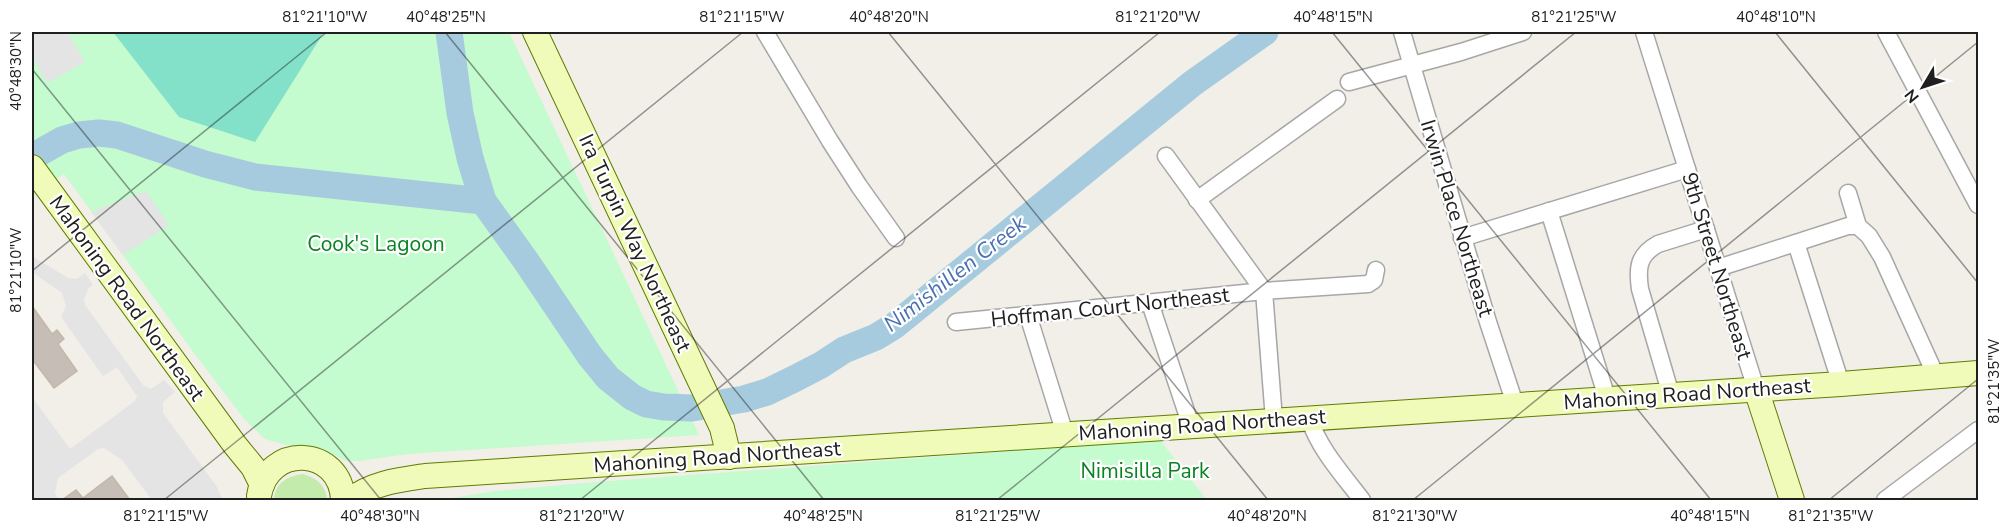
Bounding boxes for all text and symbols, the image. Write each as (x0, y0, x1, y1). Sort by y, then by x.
text: 81°21'10"W (282, 7, 368, 27)
text: 40°48'25"N (406, 7, 486, 27)
text: 81°21'15"W (699, 7, 785, 27)
text: 40°48'20"N (849, 7, 929, 27)
text: 81°21'20"W (1115, 7, 1201, 27)
text: 40°48'15"N (1293, 7, 1373, 27)
text: 81°21'25"W (1531, 7, 1617, 27)
text: 40°48'10"N (1736, 7, 1816, 27)
text: 40°48'30"N (6, 31, 26, 111)
north arrow (1893, 57, 1953, 117)
text: N (1900, 84, 1924, 107)
street label: Irwin Place Northeast (1414, 116, 1500, 320)
street label: Ira Turpin Way Northeast (572, 129, 698, 357)
street label: 9th Street Northeast (1675, 169, 1759, 364)
street label: Mahoning Road Northeast (43, 190, 211, 407)
water label: Nimishillen Creek (878, 208, 1033, 339)
text: 81°21'10"W (6, 227, 26, 313)
park label: Cook's Lagoon (307, 230, 445, 258)
street label: Hoffman Court Northeast (989, 280, 1231, 333)
text: 81°21'35"W (1984, 338, 2004, 424)
street label: Mahoning Road Northeast (1563, 371, 1812, 417)
street label: Mahoning Road Northeast (1078, 402, 1327, 448)
street label: Mahoning Road Northeast (593, 434, 842, 480)
park label: Nimisilla Park (1080, 457, 1210, 485)
text: 81°21'15"W (123, 506, 209, 526)
text: 40°48'30"N (340, 506, 420, 526)
text: 81°21'20"W (539, 506, 625, 526)
text: 40°48'25"N (783, 506, 863, 526)
text: 81°21'25"W (955, 506, 1041, 526)
text: 40°48'20"N (1227, 506, 1307, 526)
text: 81°21'30"W (1372, 506, 1458, 526)
text: 40°48'15"N (1670, 506, 1750, 526)
text: 81°21'35"W (1788, 506, 1874, 526)

